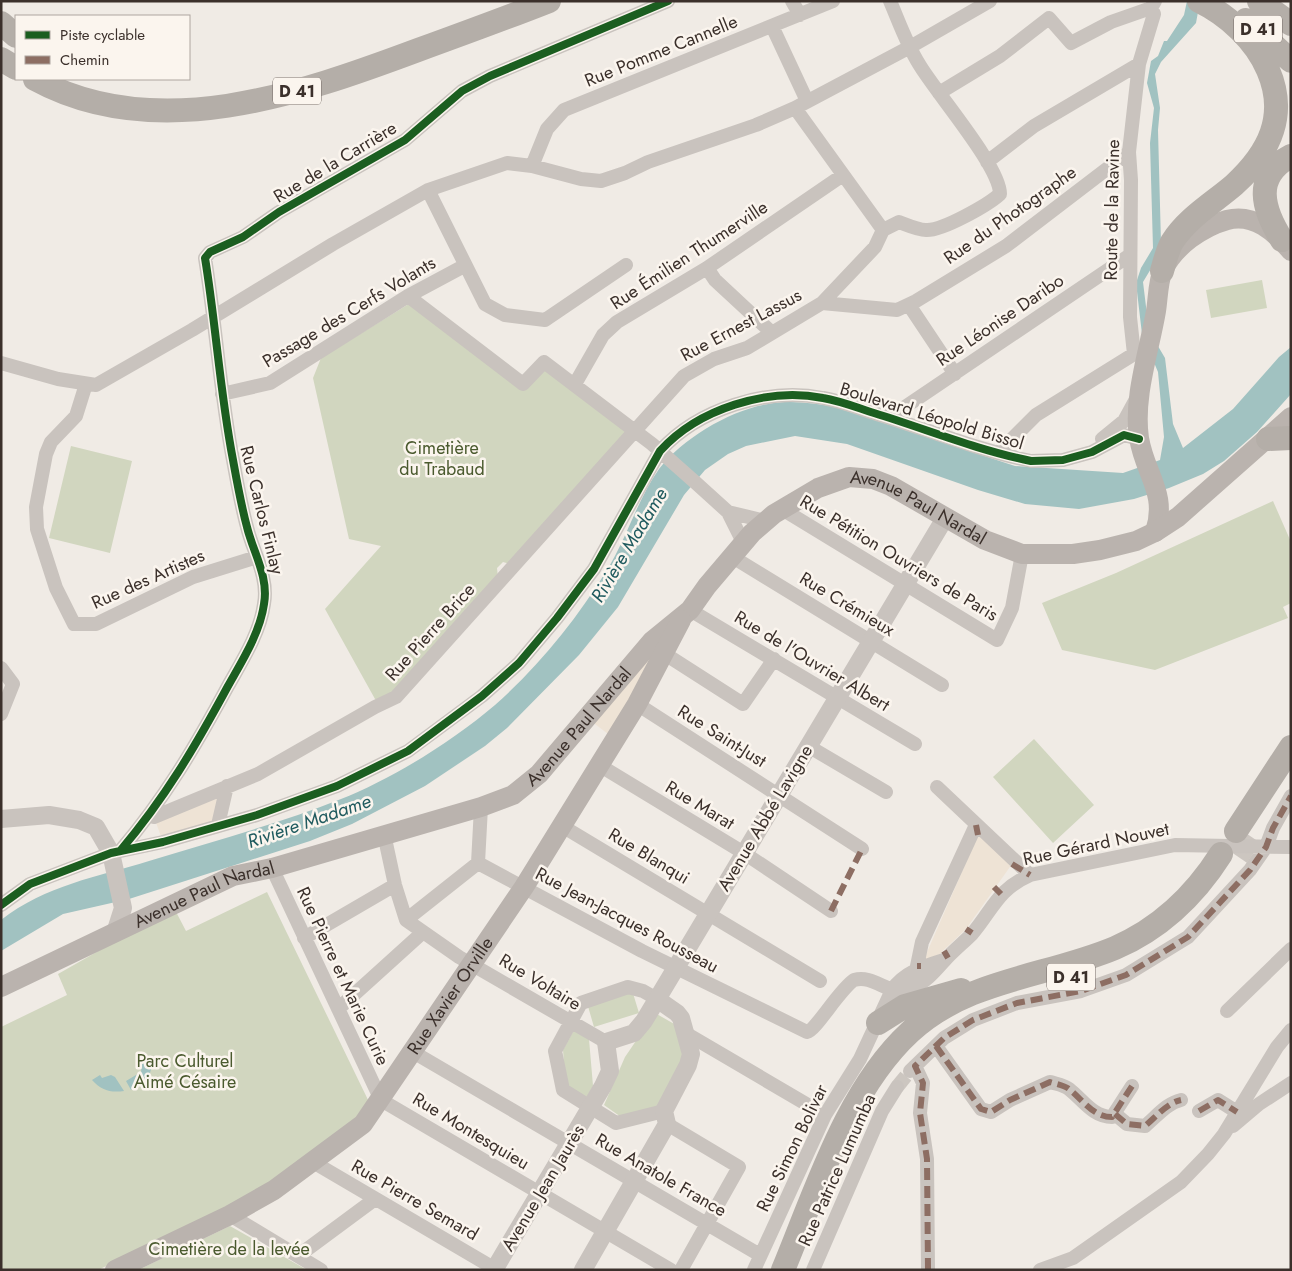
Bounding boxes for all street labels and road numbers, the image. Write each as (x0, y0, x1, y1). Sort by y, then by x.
street label: Rue Pomme Cannelle (581, 8, 741, 94)
road number: D 41 (1234, 15, 1282, 42)
road number: D 41 (273, 78, 321, 104)
street label: Rue de la Carrière (268, 115, 402, 209)
street label: Route de la Ravine (1098, 139, 1126, 281)
street label: Rue du Photographe (938, 159, 1082, 271)
street label: Rue Émilien Thumerville (605, 194, 773, 316)
street label: Passage des Cerfs Volants (257, 250, 441, 374)
street label: Rue Léonise Daribo (931, 267, 1069, 373)
street label: Rue Ernest Lassus (676, 282, 806, 368)
street label: Boulevard Léopold Bissol (837, 376, 1027, 456)
street label: Rue Carlos Finlay (233, 443, 291, 577)
street label: Avenue Paul Nardal (849, 464, 991, 551)
street label: Rue Pétition Ouvriers de Paris (795, 488, 1003, 628)
street label: Rue des Artistes (87, 542, 209, 616)
street label: Rue Crémieux (795, 565, 900, 643)
street label: Rue Pierre Brice (379, 577, 481, 687)
street label: Rue de l'Ouvrier Albert (729, 604, 895, 718)
street label: Avenue Paul Nardal (520, 661, 638, 793)
street label: Rue Saint-Just (673, 698, 772, 774)
street label: Avenue Abbé Lavigne (711, 740, 819, 896)
street label: Rue Marat (660, 774, 740, 836)
street label: Rue Gérard Nouvet (1021, 816, 1172, 872)
street label: Rue Blanqui (603, 821, 695, 891)
street label: Avenue Paul Nardal (130, 855, 278, 935)
street label: Rue Jean-Jacques Rousseau (531, 861, 723, 979)
street label: Rue Pierre et Marie Curie (290, 882, 396, 1070)
street label: Rue Xavier Orville (401, 932, 500, 1060)
street label: Rue Voltaire (494, 947, 586, 1017)
road number: D 41 (1047, 964, 1095, 990)
street label: Rue Simon Bolivar (750, 1079, 834, 1216)
street label: Rue Montesquieu (408, 1086, 534, 1176)
street label: Rue Patrice Lumumba (792, 1090, 882, 1250)
street label: Avenue Jean Jaurès (495, 1120, 591, 1256)
street label: Rue Anatole France (590, 1127, 732, 1223)
street label: Rue Pierre Semard (347, 1153, 483, 1247)

